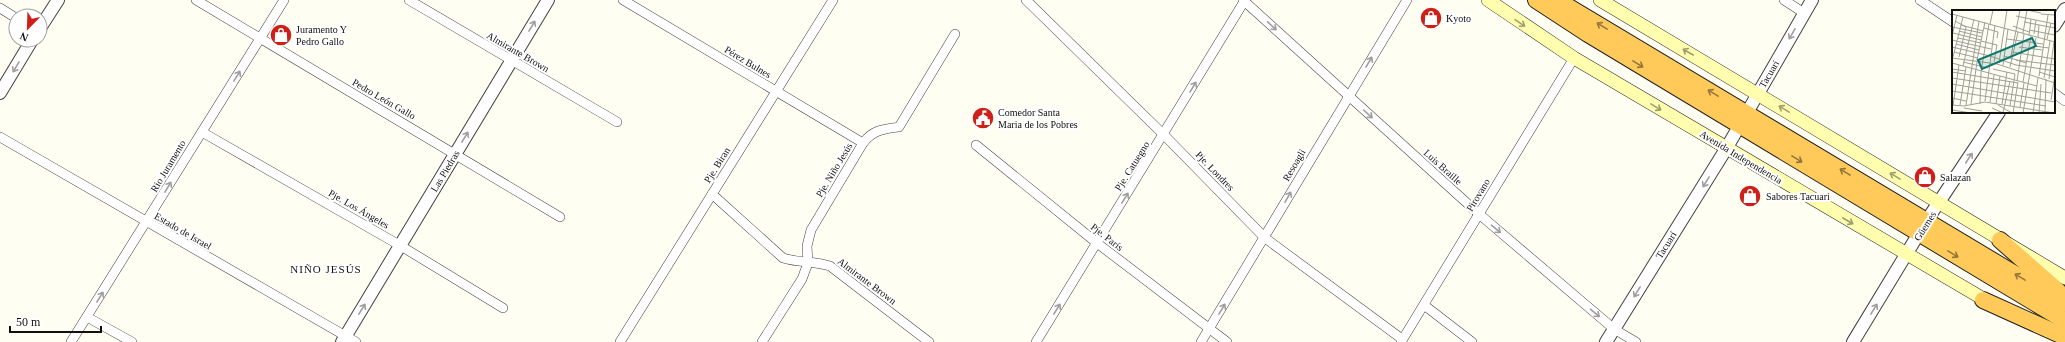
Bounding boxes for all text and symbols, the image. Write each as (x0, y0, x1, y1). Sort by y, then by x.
shop icon: Kyoto (1418, 5, 1444, 31)
north arrow (8, 8, 48, 48)
inset map (1952, 10, 2055, 113)
place label: Kyoto (1446, 13, 1471, 24)
one-way arrow (1515, 19, 1526, 27)
one-way arrow (528, 21, 536, 32)
one-way arrow (1596, 21, 1608, 29)
shop icon: Juramento Y Pedro Gallo (268, 22, 294, 48)
one-way arrow (1267, 22, 1277, 31)
place label: Juramento Y Pedro Gallo (296, 24, 347, 47)
one-way arrow (1787, 28, 1795, 40)
text: N (18, 30, 30, 44)
street label: Almirante Brown (485, 30, 551, 74)
street label: Pérez Bulnes (723, 44, 773, 80)
one-way arrow (1682, 48, 1694, 56)
one-way arrow (1365, 56, 1373, 67)
street label: Tacuari (1757, 58, 1781, 90)
one-way arrow (1632, 60, 1643, 68)
one-way arrow (12, 61, 20, 73)
one-way arrow (233, 71, 241, 82)
street label: Pedro León Gallo (350, 76, 418, 122)
one-way arrow (1189, 81, 1197, 93)
one-way arrow (1707, 89, 1719, 97)
one-way arrow (1649, 103, 1661, 111)
one-way arrow (1778, 104, 1790, 112)
public building icon: Comedor Santa Maria de los Pobres (970, 105, 996, 131)
place label: Comedor Santa Maria de los Pobres (998, 107, 1078, 130)
one-way arrow (1363, 110, 1373, 119)
street label: Avenida Independencia (1698, 128, 1785, 186)
one-way arrow (461, 132, 469, 143)
street label: Rio Juramento (148, 138, 188, 194)
street label: Pje. Catuegno (1112, 139, 1152, 193)
street label: Pje. Niño Jesús (813, 141, 855, 199)
street label: Pje. Biran (702, 145, 732, 185)
street label: Resoagli (1280, 147, 1308, 183)
street label: Luis Braille (1422, 147, 1465, 187)
street label: Las Piedras (428, 148, 462, 194)
street label: Pje. Londres (1193, 149, 1237, 193)
one-way arrow (1965, 153, 1973, 164)
one-way arrow (1791, 156, 1803, 164)
shop icon: Salazan (1912, 164, 1938, 190)
one-way arrow (1840, 168, 1851, 176)
one-way arrow (1889, 171, 1901, 179)
place label: Salazan (1940, 172, 1971, 183)
one-way arrow (1701, 176, 1709, 188)
street label: Pirovano (1464, 177, 1492, 213)
one-way arrow (165, 181, 173, 193)
shop icon: Sabores Tacuari (1737, 183, 1763, 209)
street label: Pje. Los Ángeles (327, 187, 391, 231)
one-way arrow (1285, 191, 1293, 203)
place label: Sabores Tacuari (1766, 191, 1830, 202)
one-way arrow (1121, 193, 1129, 204)
street label: Güemes (1912, 209, 1938, 243)
street label: Estado de Israel (153, 210, 214, 252)
one-way arrow (1842, 217, 1854, 225)
street label: Pje. París (1089, 221, 1125, 253)
one-way arrow (1491, 224, 1502, 233)
street label: Tacuarí (1653, 229, 1679, 261)
one-way arrow (1947, 250, 1959, 258)
street label: Almirante Brown (836, 255, 898, 307)
district label: NIÑO JESÚS (290, 263, 362, 275)
one-way arrow (2014, 272, 2026, 280)
one-way arrow (1633, 286, 1641, 297)
one-way arrow (96, 291, 104, 303)
one-way arrow (359, 303, 367, 315)
one-way arrow (1218, 303, 1226, 315)
one-way arrow (1053, 304, 1061, 315)
one-way arrow (1870, 304, 1878, 315)
scale bar (10, 308, 101, 334)
one-way arrow (1590, 308, 1600, 317)
text: 50 m (16, 315, 41, 329)

